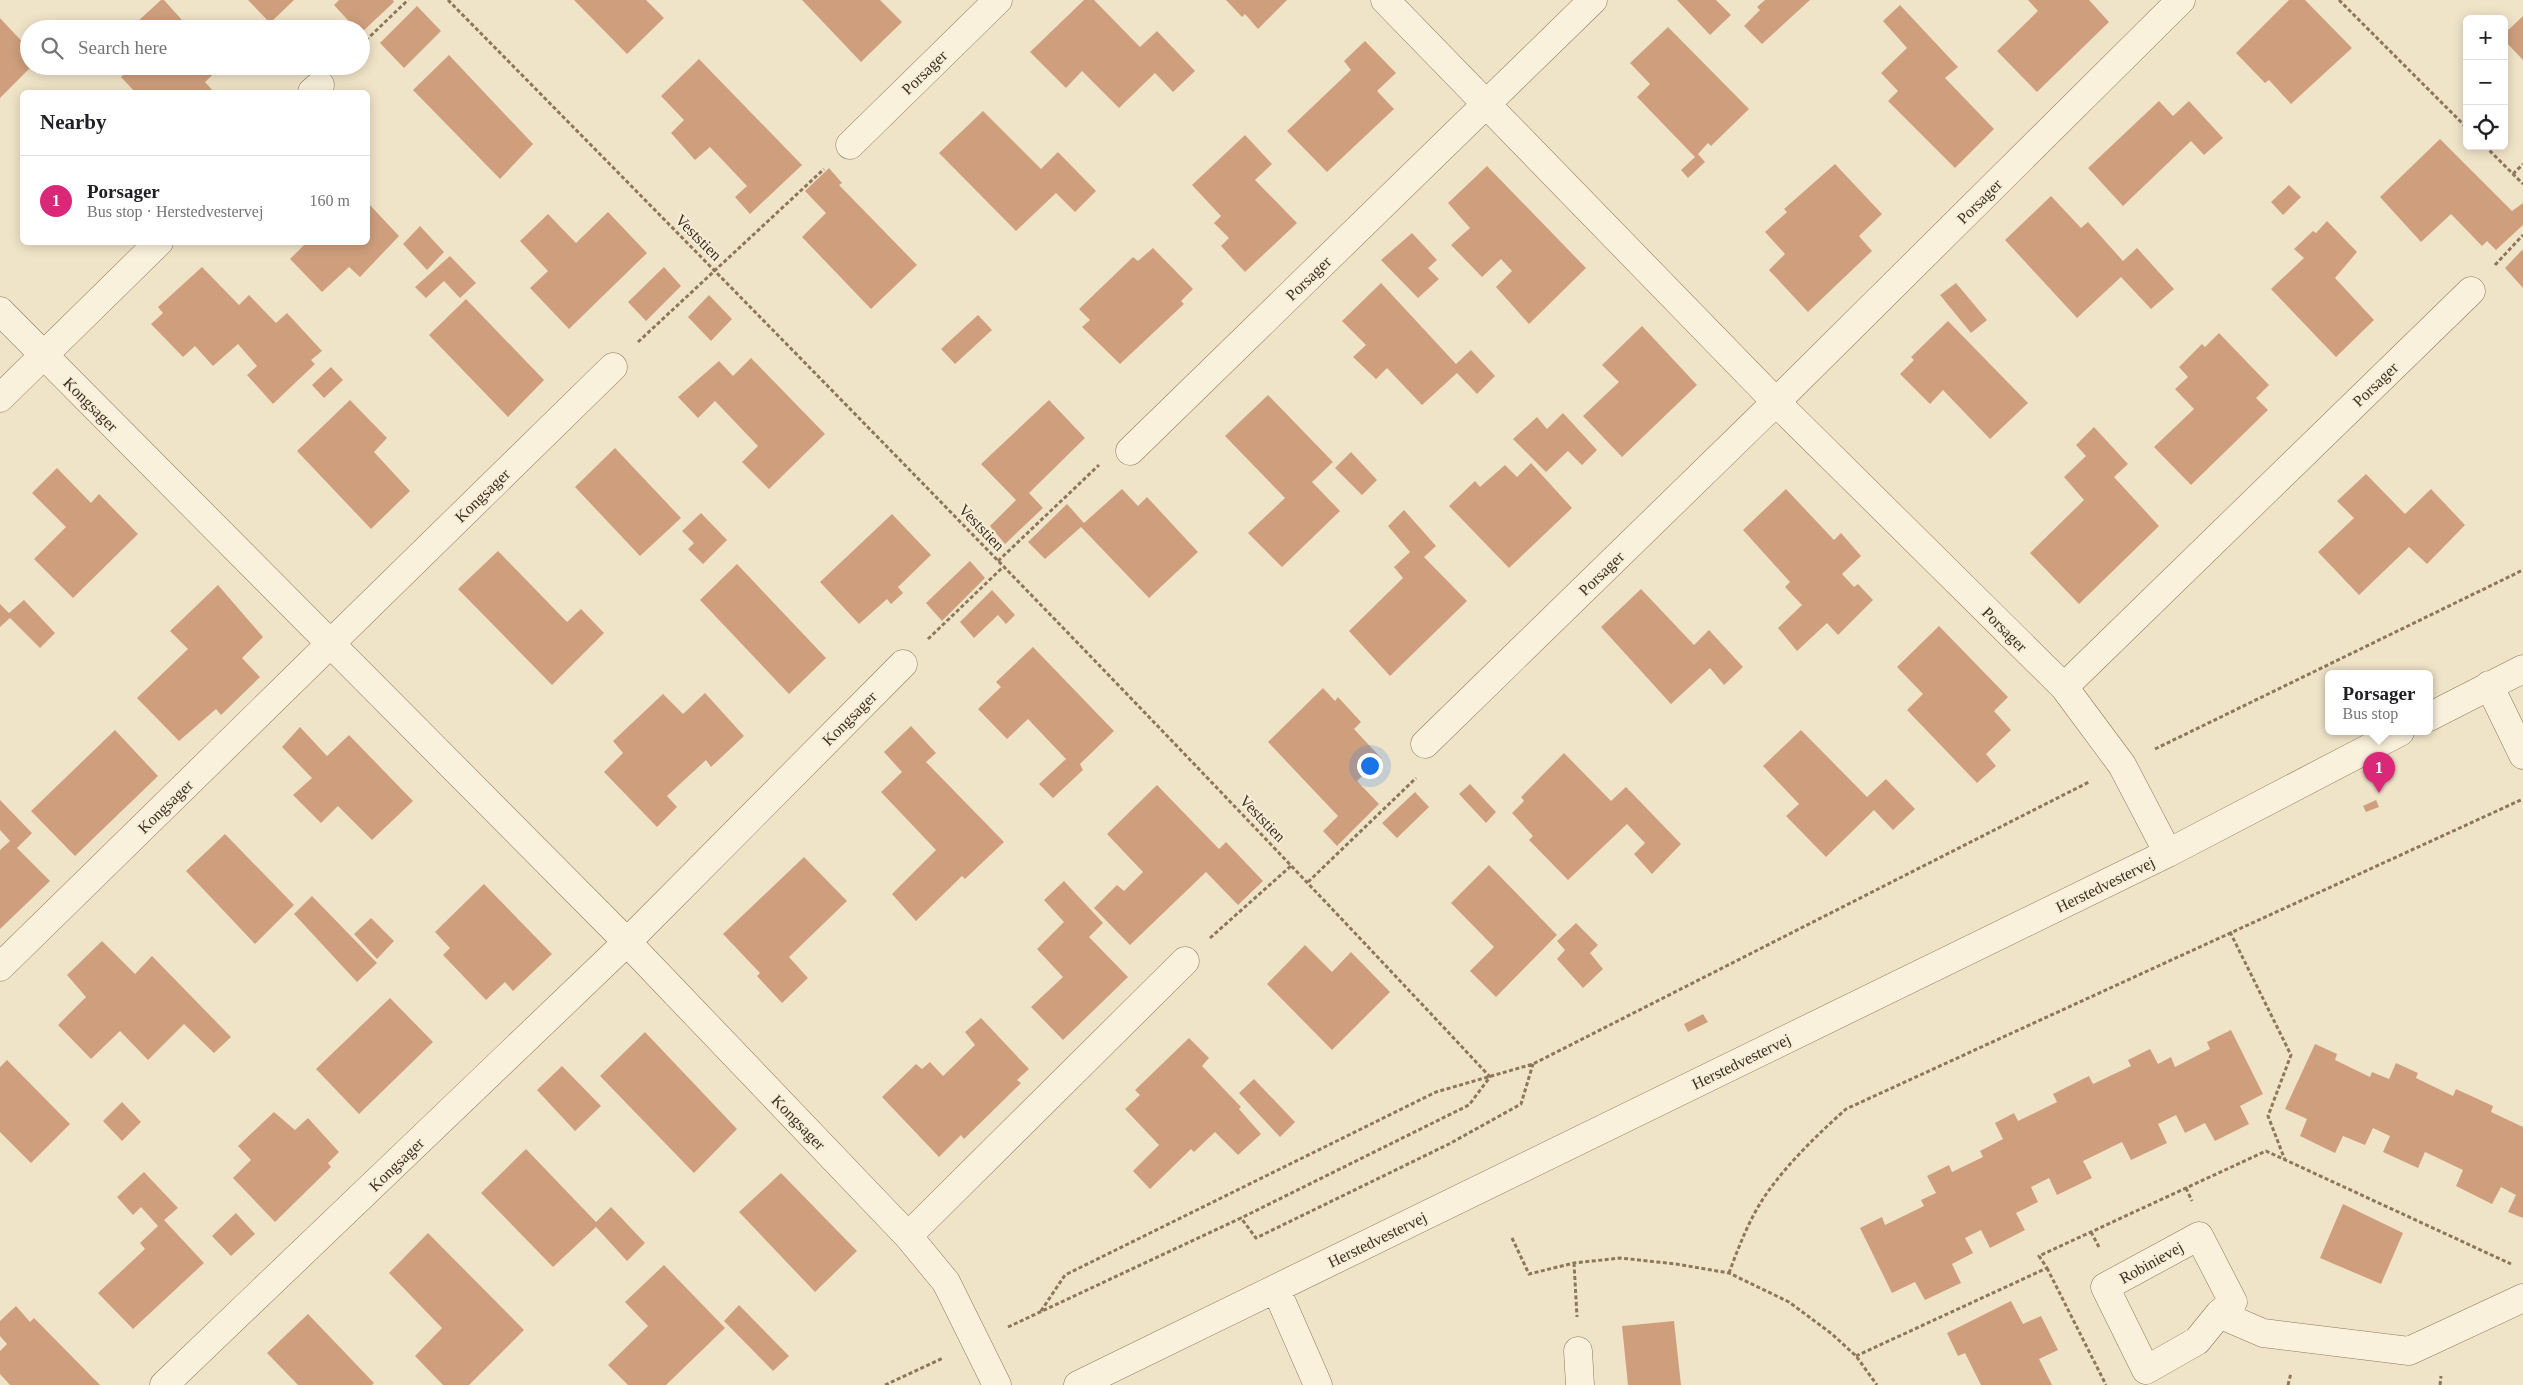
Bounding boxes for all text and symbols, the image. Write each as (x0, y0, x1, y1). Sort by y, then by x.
map controls (2463, 15, 2508, 150)
button: + (2463, 15, 2508, 60)
search box (20, 20, 370, 75)
icon: search (38, 34, 66, 62)
text: Search here (78, 37, 167, 58)
street label: Porsager (898, 46, 952, 99)
button: − (2463, 60, 2508, 105)
button: locate (2463, 105, 2508, 150)
text: Nearby (40, 110, 107, 134)
street label: Porsager (1954, 175, 2006, 228)
text: Porsager (87, 181, 160, 202)
text: 1 (52, 192, 60, 209)
text: 160 m (310, 192, 350, 209)
text: Bus stop · Herstedvestervej (87, 203, 263, 220)
street label: Veststien (672, 211, 725, 264)
street label: Porsager (1282, 252, 1336, 305)
street label: Porsager (2349, 358, 2403, 411)
street label: Kongsager (59, 374, 122, 436)
street label: Kongsager (452, 465, 514, 526)
street label: Veststien (955, 501, 1008, 554)
street label: Porsager (1575, 547, 1629, 600)
street label: Porsager (1978, 604, 2031, 656)
popup (2325, 670, 2433, 735)
text: Porsager (2343, 683, 2415, 704)
street label: Kongsager (819, 687, 881, 750)
text: Bus stop (2343, 705, 2398, 722)
pin: 1 (2363, 752, 2395, 793)
your location (1357, 753, 1383, 779)
street label: Kongsager (135, 776, 197, 837)
street label: Veststien (1236, 792, 1289, 845)
street label: Herstedvestervej (2053, 853, 2158, 917)
street label: Herstedvestervej (1689, 1030, 1794, 1094)
street label: Kongsager (768, 1092, 829, 1154)
street label: Kongsager (366, 1134, 428, 1195)
street label: Herstedvestervej (1325, 1208, 1430, 1272)
street label: Robinievej (2116, 1238, 2187, 1288)

